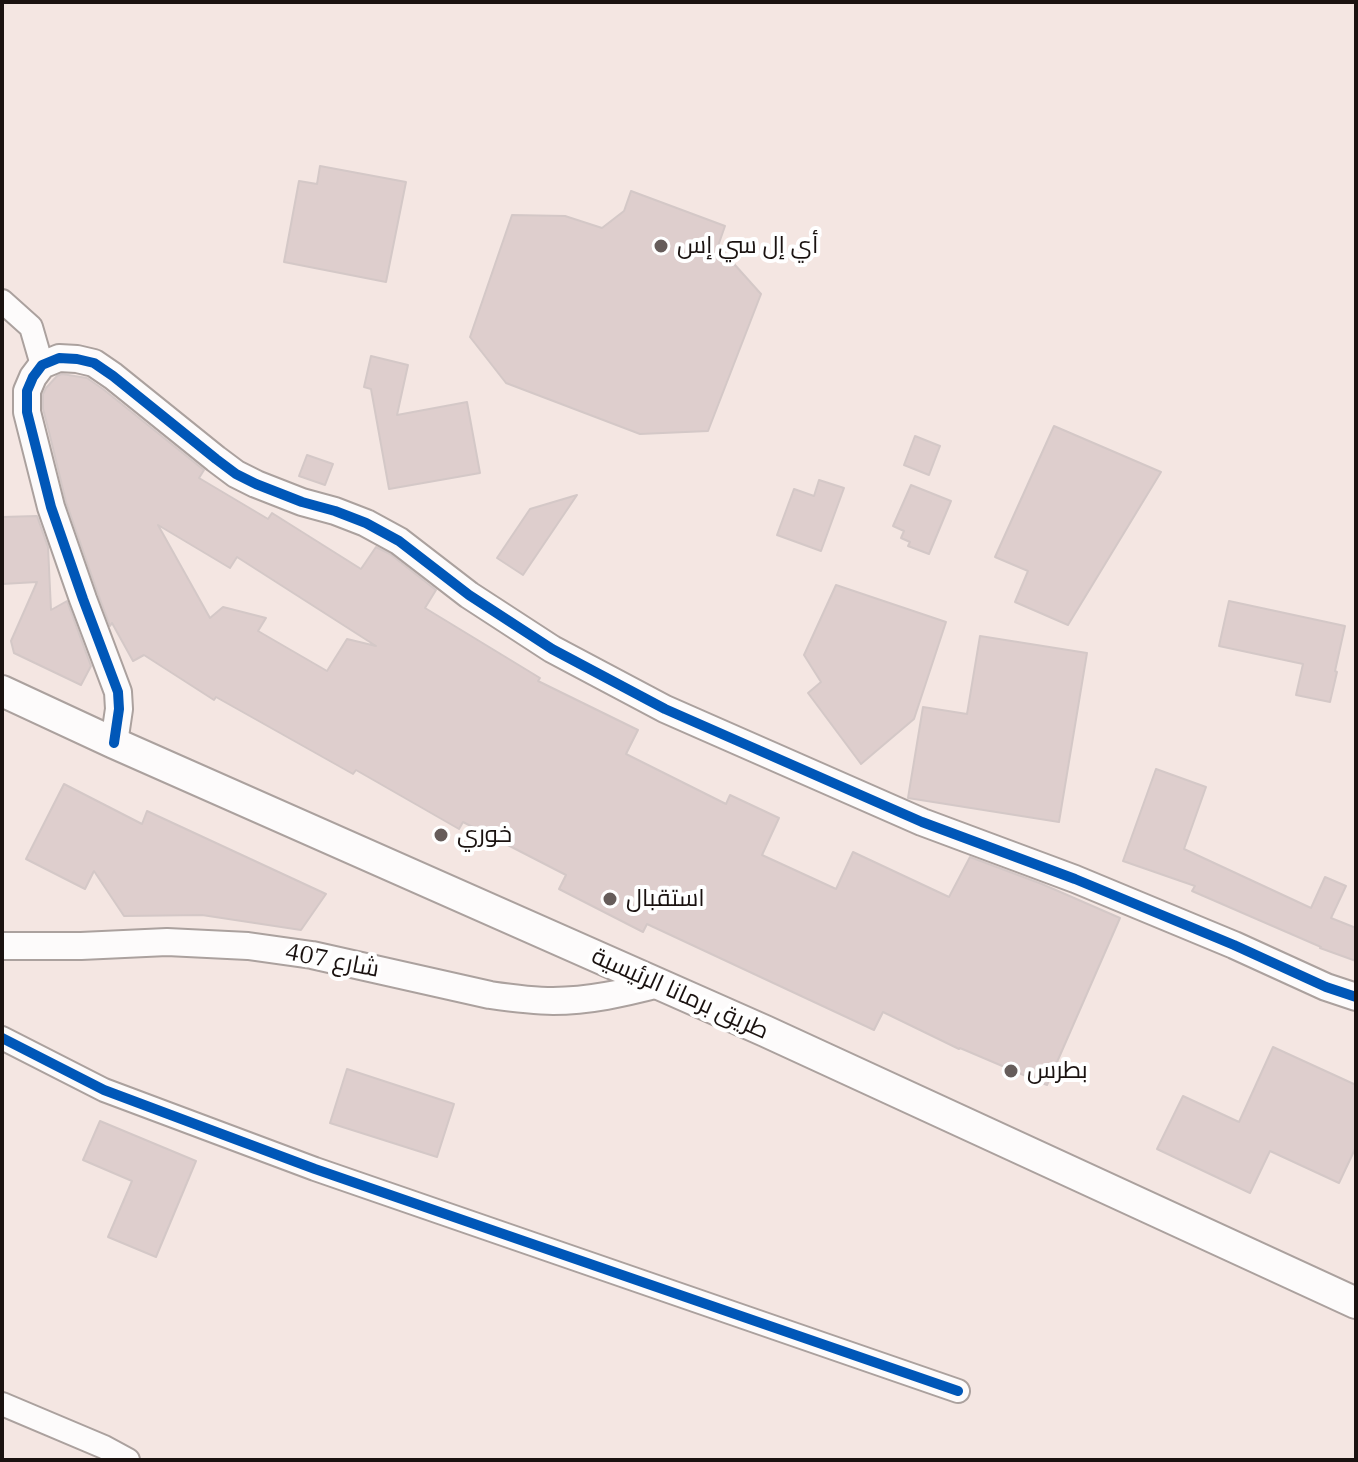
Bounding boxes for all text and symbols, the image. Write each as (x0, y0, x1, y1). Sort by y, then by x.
place label: أي إل سي إس (677, 232, 818, 260)
marker: أي إل سي إس (652, 237, 670, 255)
place label: خوري (457, 821, 512, 849)
marker: خوري (432, 826, 450, 844)
place label: استقبال (626, 885, 705, 913)
marker: استقبال (601, 890, 619, 908)
street label: شارع 407 (282, 938, 382, 984)
street label: طريق برمانا الرئيسية (587, 942, 773, 1046)
place label: بطرس (1027, 1057, 1088, 1085)
marker: بطرس (1002, 1062, 1020, 1080)

